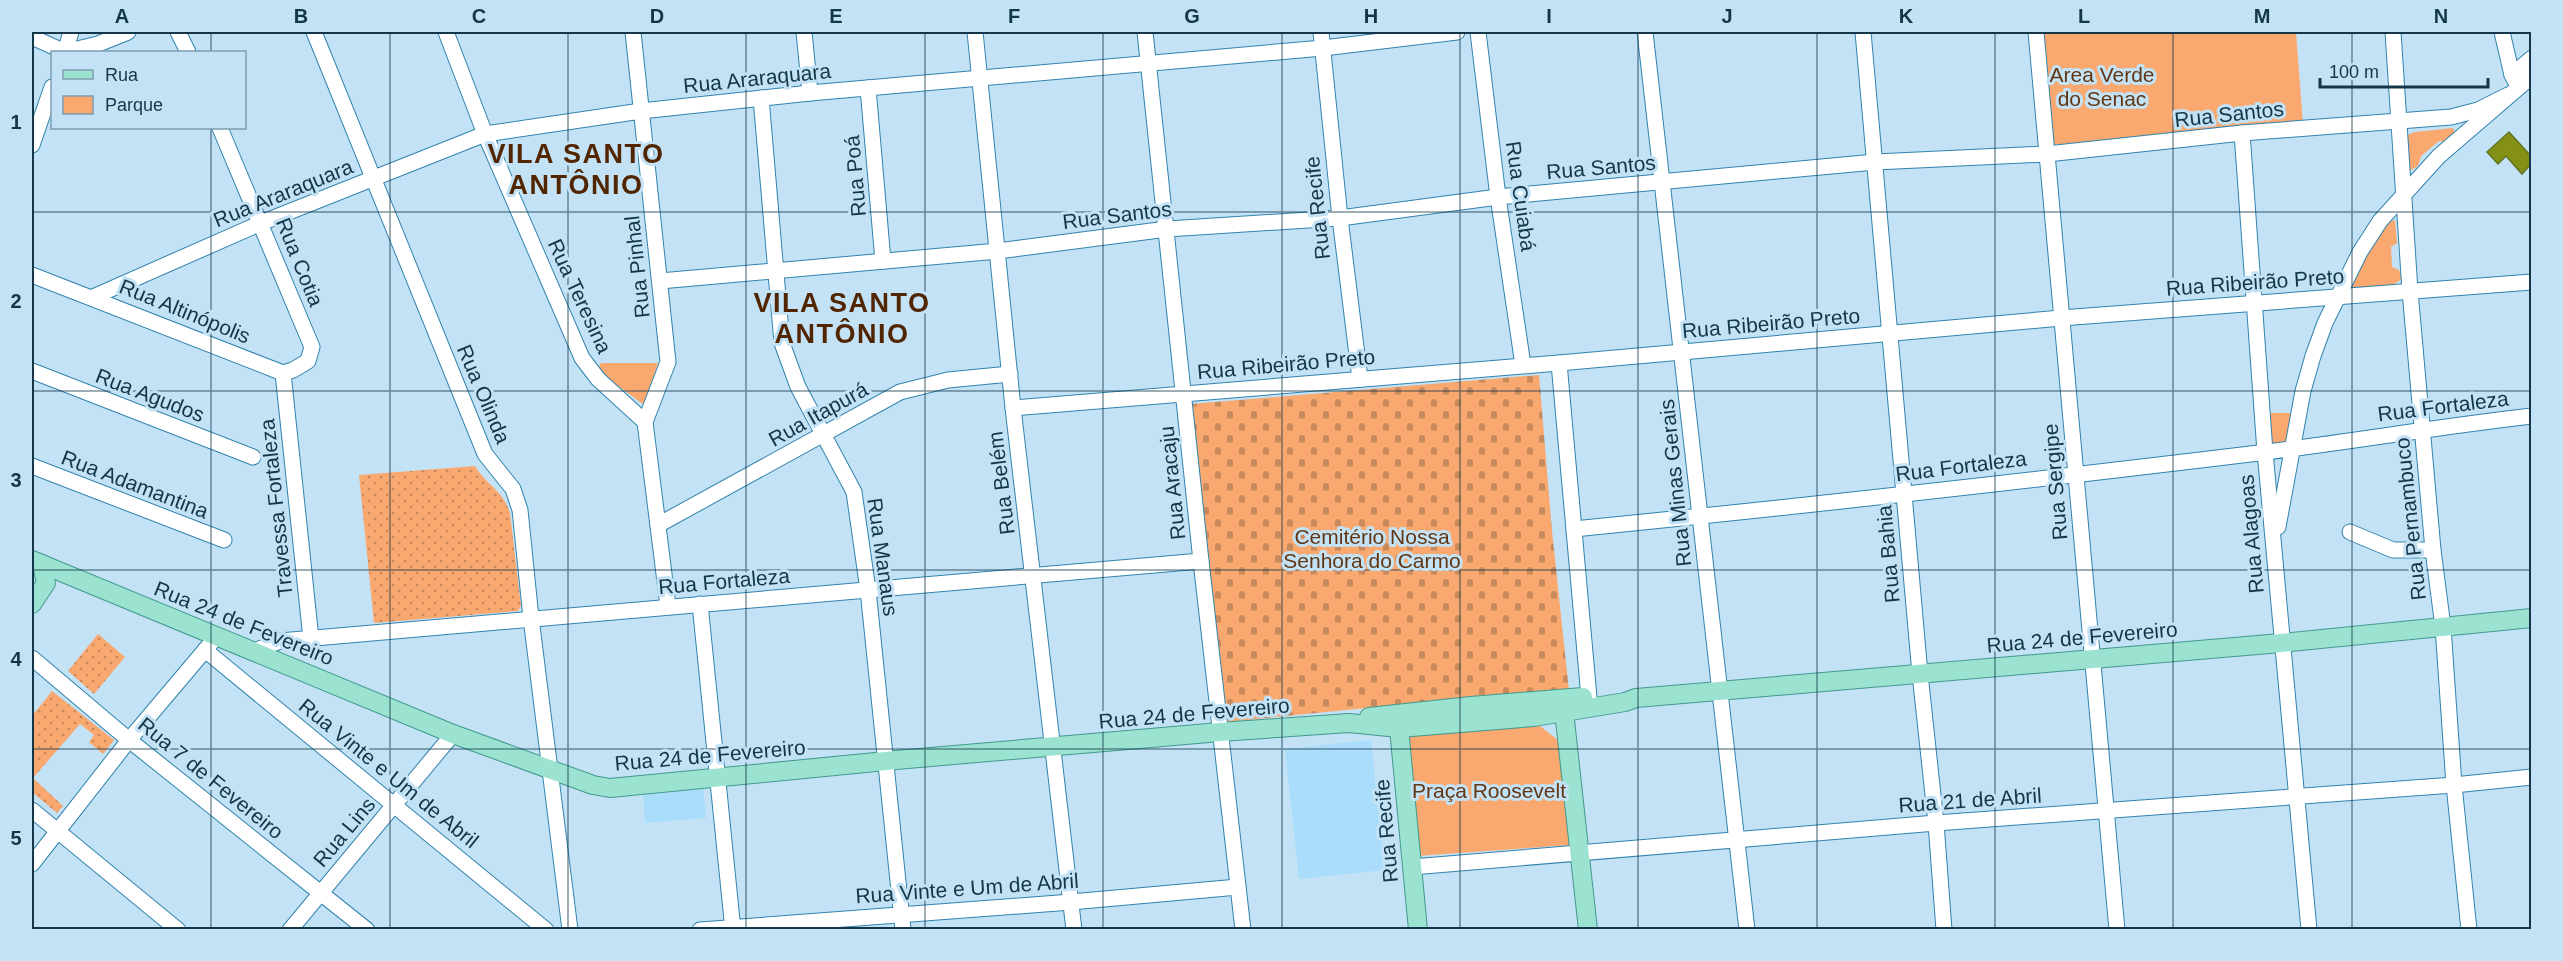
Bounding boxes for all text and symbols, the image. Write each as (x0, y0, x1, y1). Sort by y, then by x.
text: A (115, 5, 129, 27)
text: B (294, 5, 308, 27)
text: C (472, 5, 486, 27)
text: D (650, 5, 664, 27)
text: E (829, 5, 843, 27)
text: F (1008, 5, 1020, 27)
text: G (1184, 5, 1200, 27)
text: H (1364, 5, 1378, 27)
text: I (1546, 5, 1552, 27)
text: J (1721, 5, 1733, 27)
text: K (1899, 5, 1914, 27)
text: L (2078, 5, 2090, 27)
text: M (2254, 5, 2270, 27)
text: N (2434, 5, 2448, 27)
legend (51, 51, 246, 129)
scale bar (2320, 51, 2488, 89)
street label: Rua Araraquara (682, 59, 832, 97)
text: 100 m (2329, 62, 2379, 82)
park label: Area Verde do Senac (2049, 63, 2155, 110)
text: Rua (105, 65, 139, 85)
text: Parque (105, 95, 163, 115)
street label: Rua Santos (2173, 97, 2285, 131)
text: 1 (10, 111, 22, 133)
street label: Rua Poá (840, 134, 870, 218)
district label: VILA SANTO ANTÔNIO (487, 139, 665, 200)
street label: Rua Cuiabá (1502, 139, 1540, 253)
street label: Rua Santos (1545, 151, 1657, 183)
street label: Rua Araraquara (210, 154, 356, 231)
street label: Rua Recife (1300, 155, 1334, 261)
street label: Rua Santos (1061, 197, 1173, 233)
street label: Rua Cotia (272, 214, 328, 310)
street label: Rua Pinhal (620, 215, 654, 319)
street label: Rua Teresina (544, 235, 617, 357)
street label: Rua Ribeirão Preto (2165, 264, 2345, 300)
street label: Rua Altinópolis (116, 274, 254, 348)
district label: VILA SANTO ANTÔNIO (753, 288, 931, 349)
text: 2 (10, 290, 22, 312)
street label: Rua Ribeirão Preto (1681, 304, 1861, 342)
street label: Rua Olinda (453, 341, 515, 447)
street label: Rua Ribeirão Preto (1196, 345, 1376, 383)
street label: Rua Agudos (92, 364, 208, 426)
street label: Rua Itapurá (764, 377, 872, 451)
street label: Rua Fortaleza (2376, 387, 2510, 425)
street label: Rua Minas Gerais (1655, 398, 1695, 568)
street label: Travessa Fortaleza (255, 417, 297, 598)
street label: Rua Sergipe (2038, 423, 2072, 541)
street label: Rua Aracaju (1155, 425, 1189, 541)
street label: Rua Belém (983, 430, 1019, 536)
street label: Rua Pernambuco (2390, 437, 2430, 601)
street label: Rua Adamantina (58, 445, 212, 523)
street label: Rua Fortaleza (1894, 447, 2028, 485)
text: 3 (10, 469, 22, 491)
street label: Rua Alagoas (2234, 474, 2268, 594)
street label: Rua Manaus (863, 496, 903, 618)
street label: Rua Bahia (1872, 504, 1904, 604)
park label: Cemitério Nossa Senhora do Carmo (1283, 525, 1461, 572)
street label: Rua Fortaleza (657, 564, 791, 598)
street label: Rua 24 de Fevereiro (151, 576, 337, 670)
street label: Rua 24 de Fevereiro (1986, 617, 2178, 657)
text: 4 (10, 648, 22, 670)
street label: Rua 24 de Fevereiro (1098, 693, 1290, 733)
street label: Rua Vinte e Um de Abril (295, 694, 483, 852)
street label: Rua 7 de Fevereiro (134, 712, 288, 844)
street label: Rua 24 de Fevereiro (614, 735, 806, 775)
street label: Rua Recife (1370, 778, 1402, 884)
park label: Praça Roosevelt (1412, 779, 1566, 802)
street label: Rua 21 de Abril (1898, 784, 2042, 816)
street label: Rua Lins (309, 793, 379, 871)
text: 5 (10, 827, 22, 849)
street label: Rua Vinte e Um de Abril (855, 869, 1079, 907)

